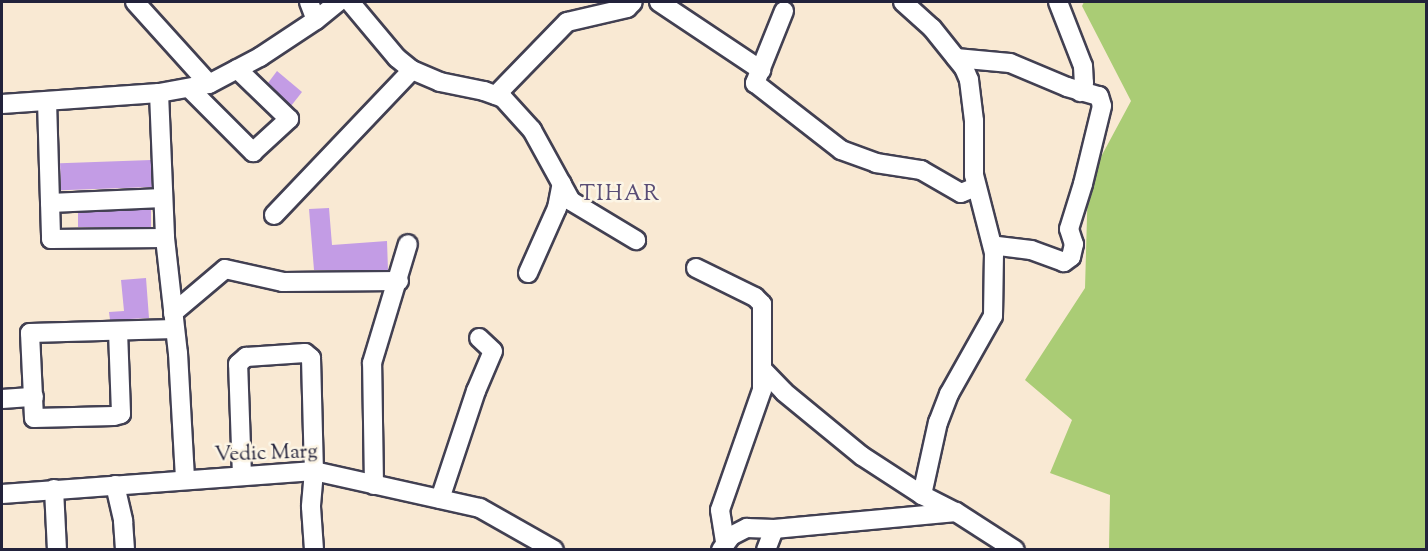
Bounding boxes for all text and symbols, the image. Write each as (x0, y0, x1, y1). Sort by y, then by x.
district label: TIHAR (579, 183, 661, 209)
street label: Vedic Marg (214, 440, 318, 468)

